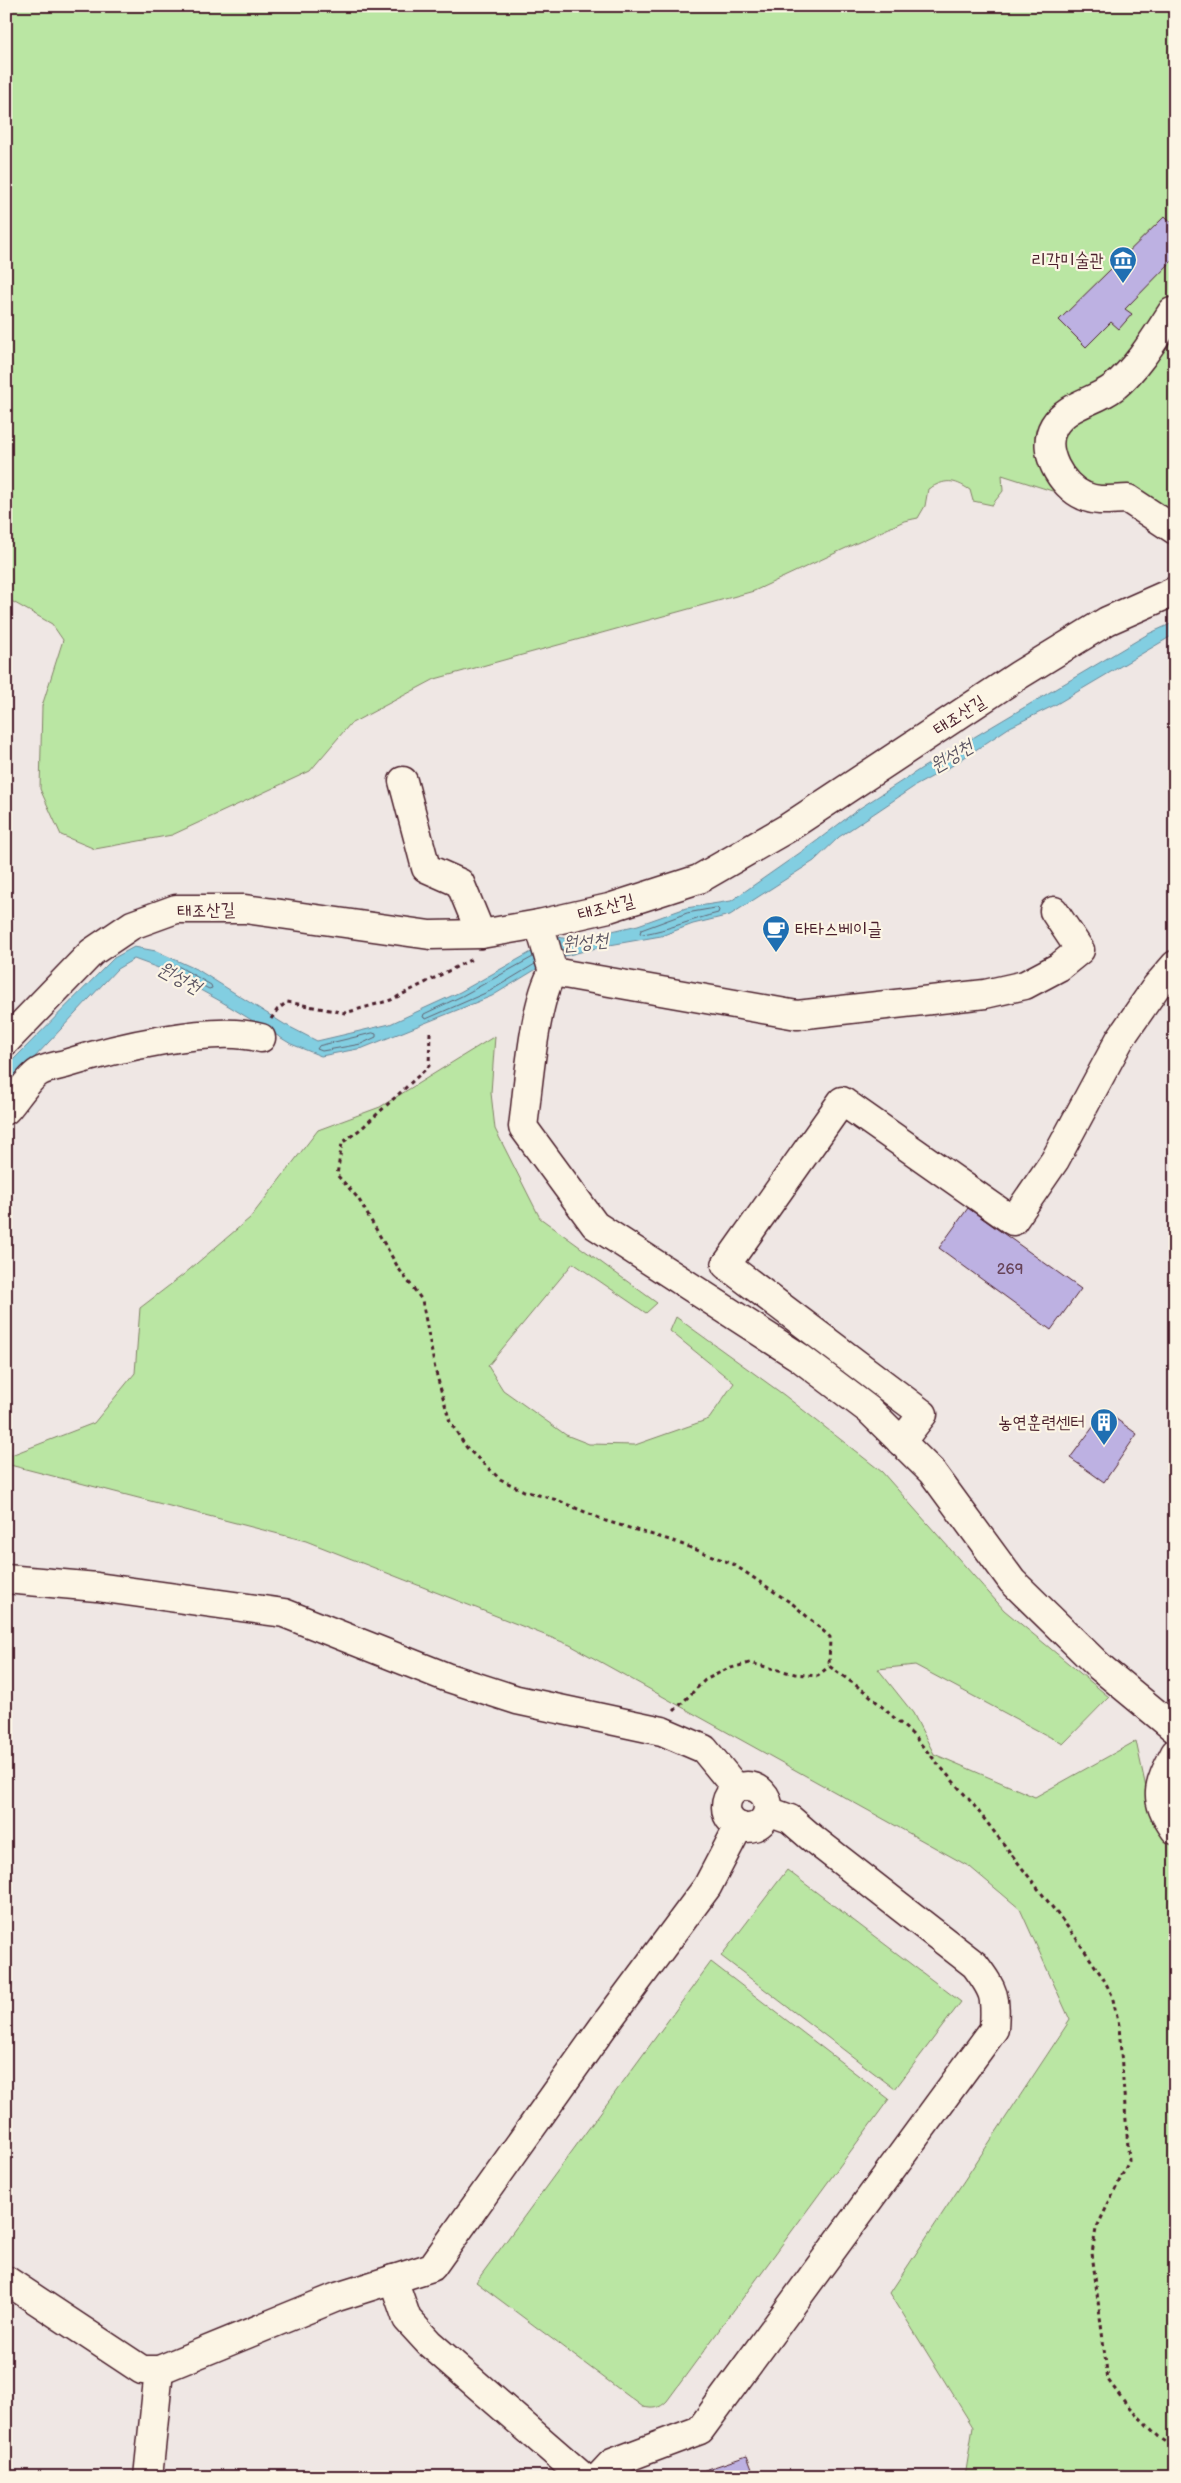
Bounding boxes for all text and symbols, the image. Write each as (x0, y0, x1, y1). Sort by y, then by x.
museum icon: 리각미술관 (1108, 245, 1138, 284)
place label: 리각미술관 (1032, 250, 1104, 271)
street label: 태조산길 (929, 691, 990, 740)
water label: 원성천 (926, 734, 979, 778)
street label: 태조산길 (575, 890, 637, 925)
street label: 태조산길 (177, 899, 236, 922)
cafe icon: 타타스베이글 (761, 914, 791, 953)
place label: 타타스베이글 (795, 919, 882, 940)
water label: 원성천 (561, 929, 611, 956)
water label: 원성천 (154, 957, 206, 1000)
house number: 269 (997, 1260, 1023, 1279)
building icon: 농연훈련센터 (1089, 1407, 1119, 1446)
place label: 농연훈련센터 (998, 1412, 1085, 1433)

